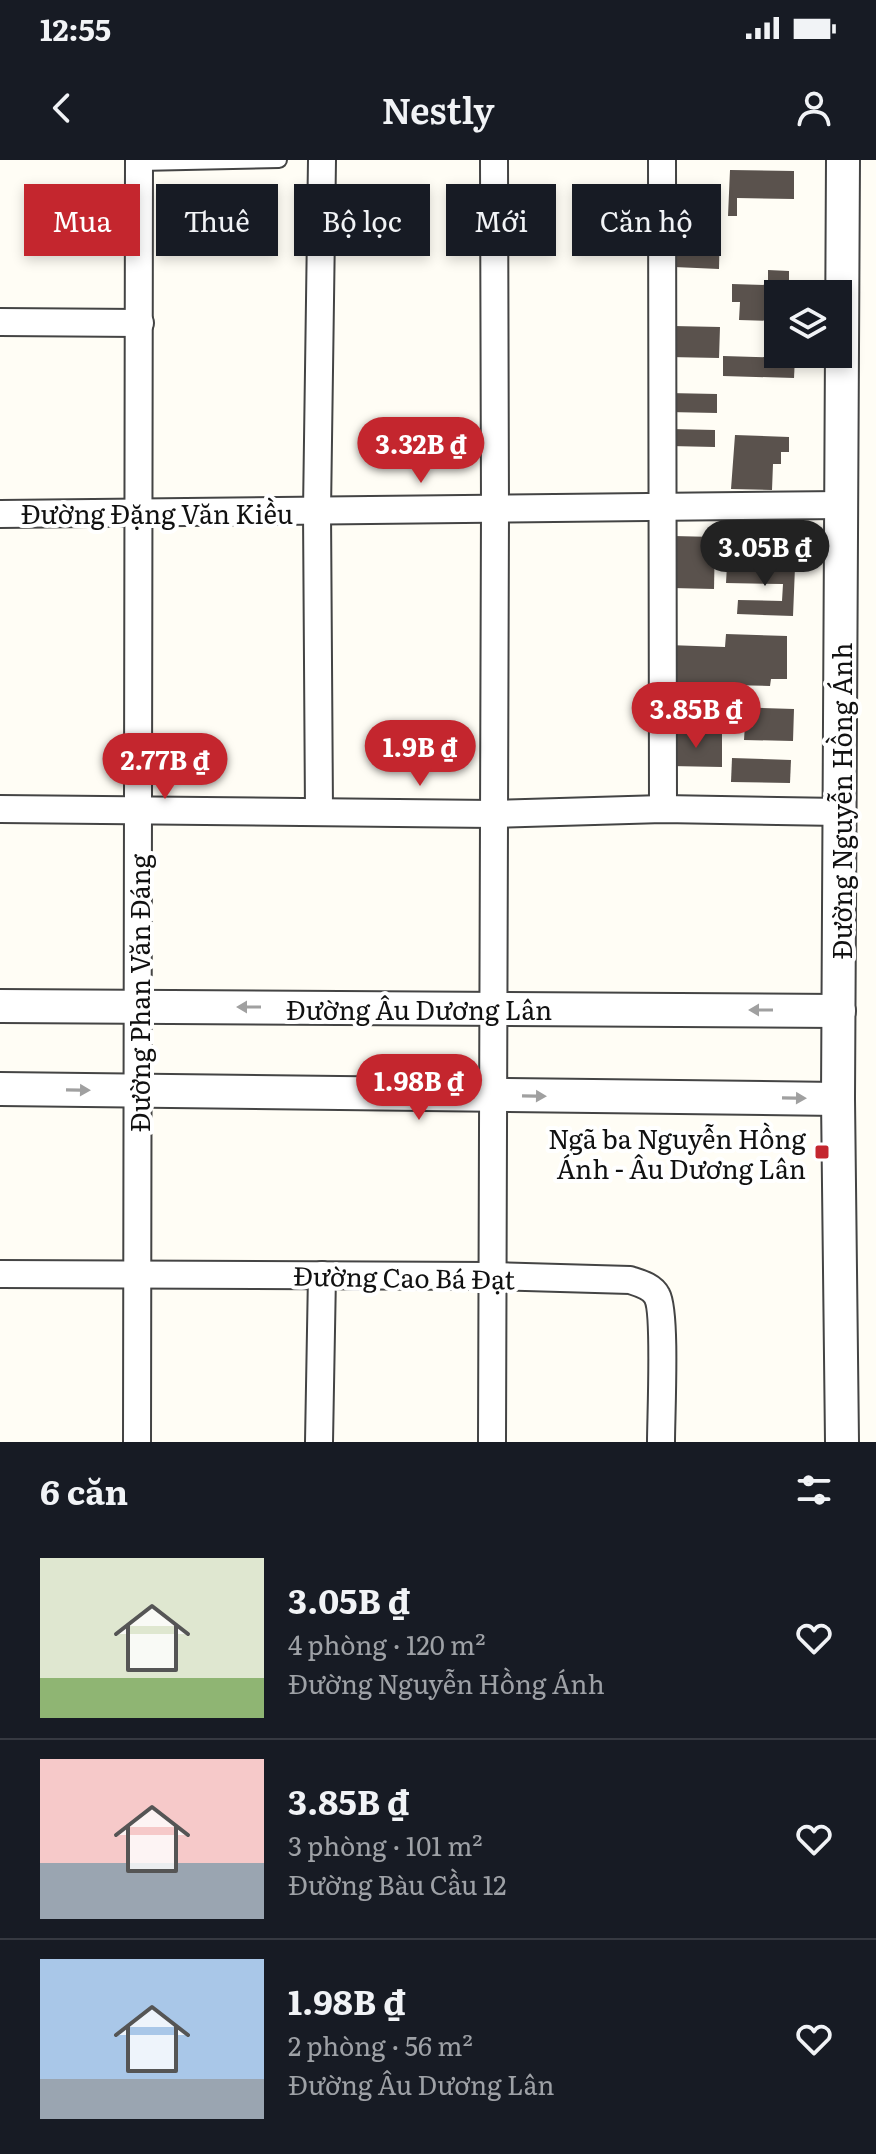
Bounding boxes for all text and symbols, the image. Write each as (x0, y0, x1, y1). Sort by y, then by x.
text: 12:55 (40, 6, 111, 50)
text: Nestly (381, 82, 495, 135)
icon: back (40, 86, 84, 130)
icon: person (792, 86, 836, 130)
chip: Mua (24, 184, 140, 256)
chip: Thuê (156, 184, 278, 256)
chip: Bộ lọc (294, 184, 430, 256)
chip: Mới (446, 184, 556, 256)
chip: Căn hộ (572, 184, 721, 256)
map controls (764, 280, 852, 368)
button: layers (764, 280, 852, 368)
pin: 3.32B ₫ (347, 417, 495, 485)
text: 3.32B ₫ (375, 423, 467, 462)
street label: Đường Đặng Văn Kiều (21, 493, 293, 532)
pin: 3.05B ₫ (691, 520, 839, 588)
text: 3.05B ₫ (718, 526, 812, 565)
street label: Đường Nguyễn Hồng Ánh (821, 643, 860, 959)
pin: 3.85B ₫ (622, 682, 770, 750)
text: 3.85B ₫ (650, 688, 742, 727)
pin: 1.9B ₫ (355, 720, 485, 788)
text: 1.9B ₫ (383, 726, 457, 765)
pin: 2.77B ₫ (91, 733, 239, 801)
text: 2.77B ₫ (121, 739, 210, 778)
street label: Đường Phan Văn Đáng (119, 853, 158, 1132)
street label: Đường Âu Dương Lân (286, 989, 552, 1028)
one-way arrow (236, 1001, 261, 1013)
one-way arrow (748, 1004, 773, 1016)
pin: 1.98B ₫ (345, 1054, 493, 1122)
text: 1.98B ₫ (374, 1060, 464, 1099)
one-way arrow (66, 1084, 91, 1097)
one-way arrow (522, 1089, 547, 1102)
one-way arrow (782, 1092, 807, 1104)
place label: Ngã ba Nguyễn Hồng Ánh - Âu Dương Lân (548, 1118, 806, 1187)
marker: Ngã ba Nguyễn Hồng Ánh - Âu Dương Lân (813, 1143, 831, 1161)
street label: Đường Cao Bá Đạt (293, 1255, 516, 1297)
text: 6 căn (40, 1465, 128, 1515)
icon: filters (792, 1468, 836, 1512)
text: 3.05B ₫ (288, 1574, 410, 1624)
icon: home (104, 1590, 200, 1686)
icon: heart (792, 1616, 836, 1660)
text: 4 phòng · 120 m² (288, 1624, 486, 1663)
text: Đường Nguyễn Hồng Ánh (288, 1663, 605, 1702)
text: 3.85B ₫ (288, 1775, 409, 1825)
icon: home (104, 1791, 200, 1887)
icon: heart (792, 1817, 836, 1861)
text: 3 phòng · 101 m² (288, 1825, 483, 1864)
text: Đường Bàu Cầu 12 (288, 1864, 507, 1903)
text: 1.98B ₫ (288, 1975, 405, 2025)
icon: home (104, 1991, 200, 2087)
icon: heart (792, 2017, 836, 2061)
text: 2 phòng · 56 m² (288, 2025, 473, 2064)
text: Đường Âu Dương Lân (288, 2064, 554, 2103)

